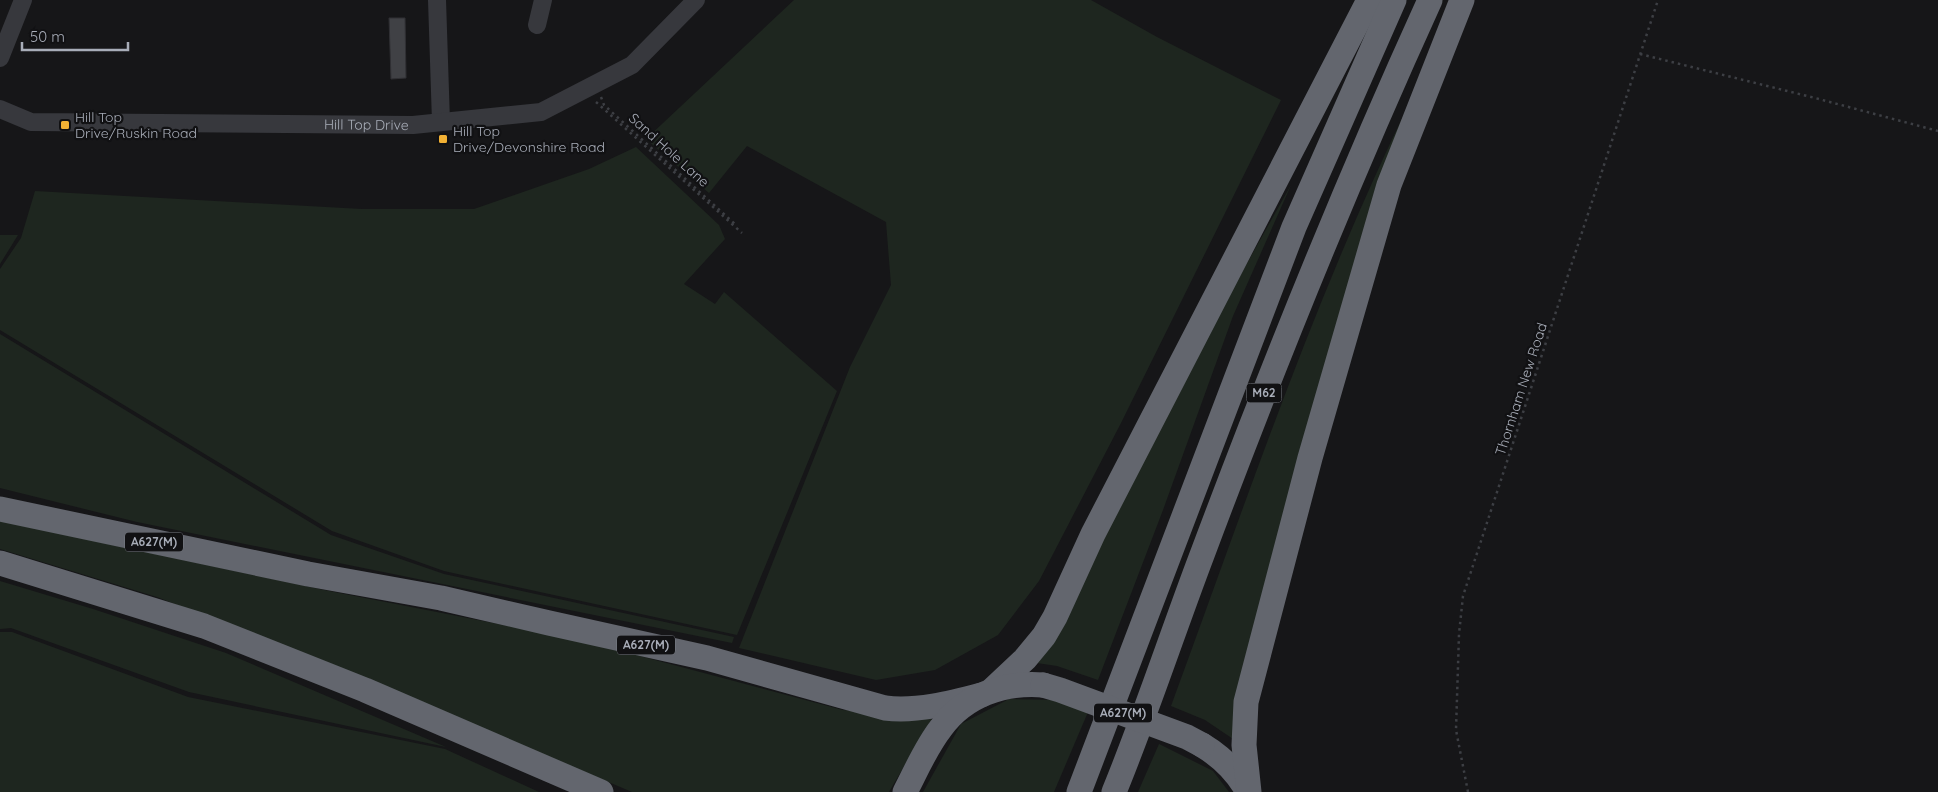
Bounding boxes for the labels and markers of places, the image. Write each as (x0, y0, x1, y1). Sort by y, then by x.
place label: Hill Top Drive/Ruskin Road (75, 108, 197, 142)
marker: Hill Top Drive/Ruskin Road (59, 119, 71, 131)
place label: Hill Top Drive/Devonshire Road (453, 122, 605, 156)
marker: Hill Top Drive/Devonshire Road (437, 133, 449, 145)

